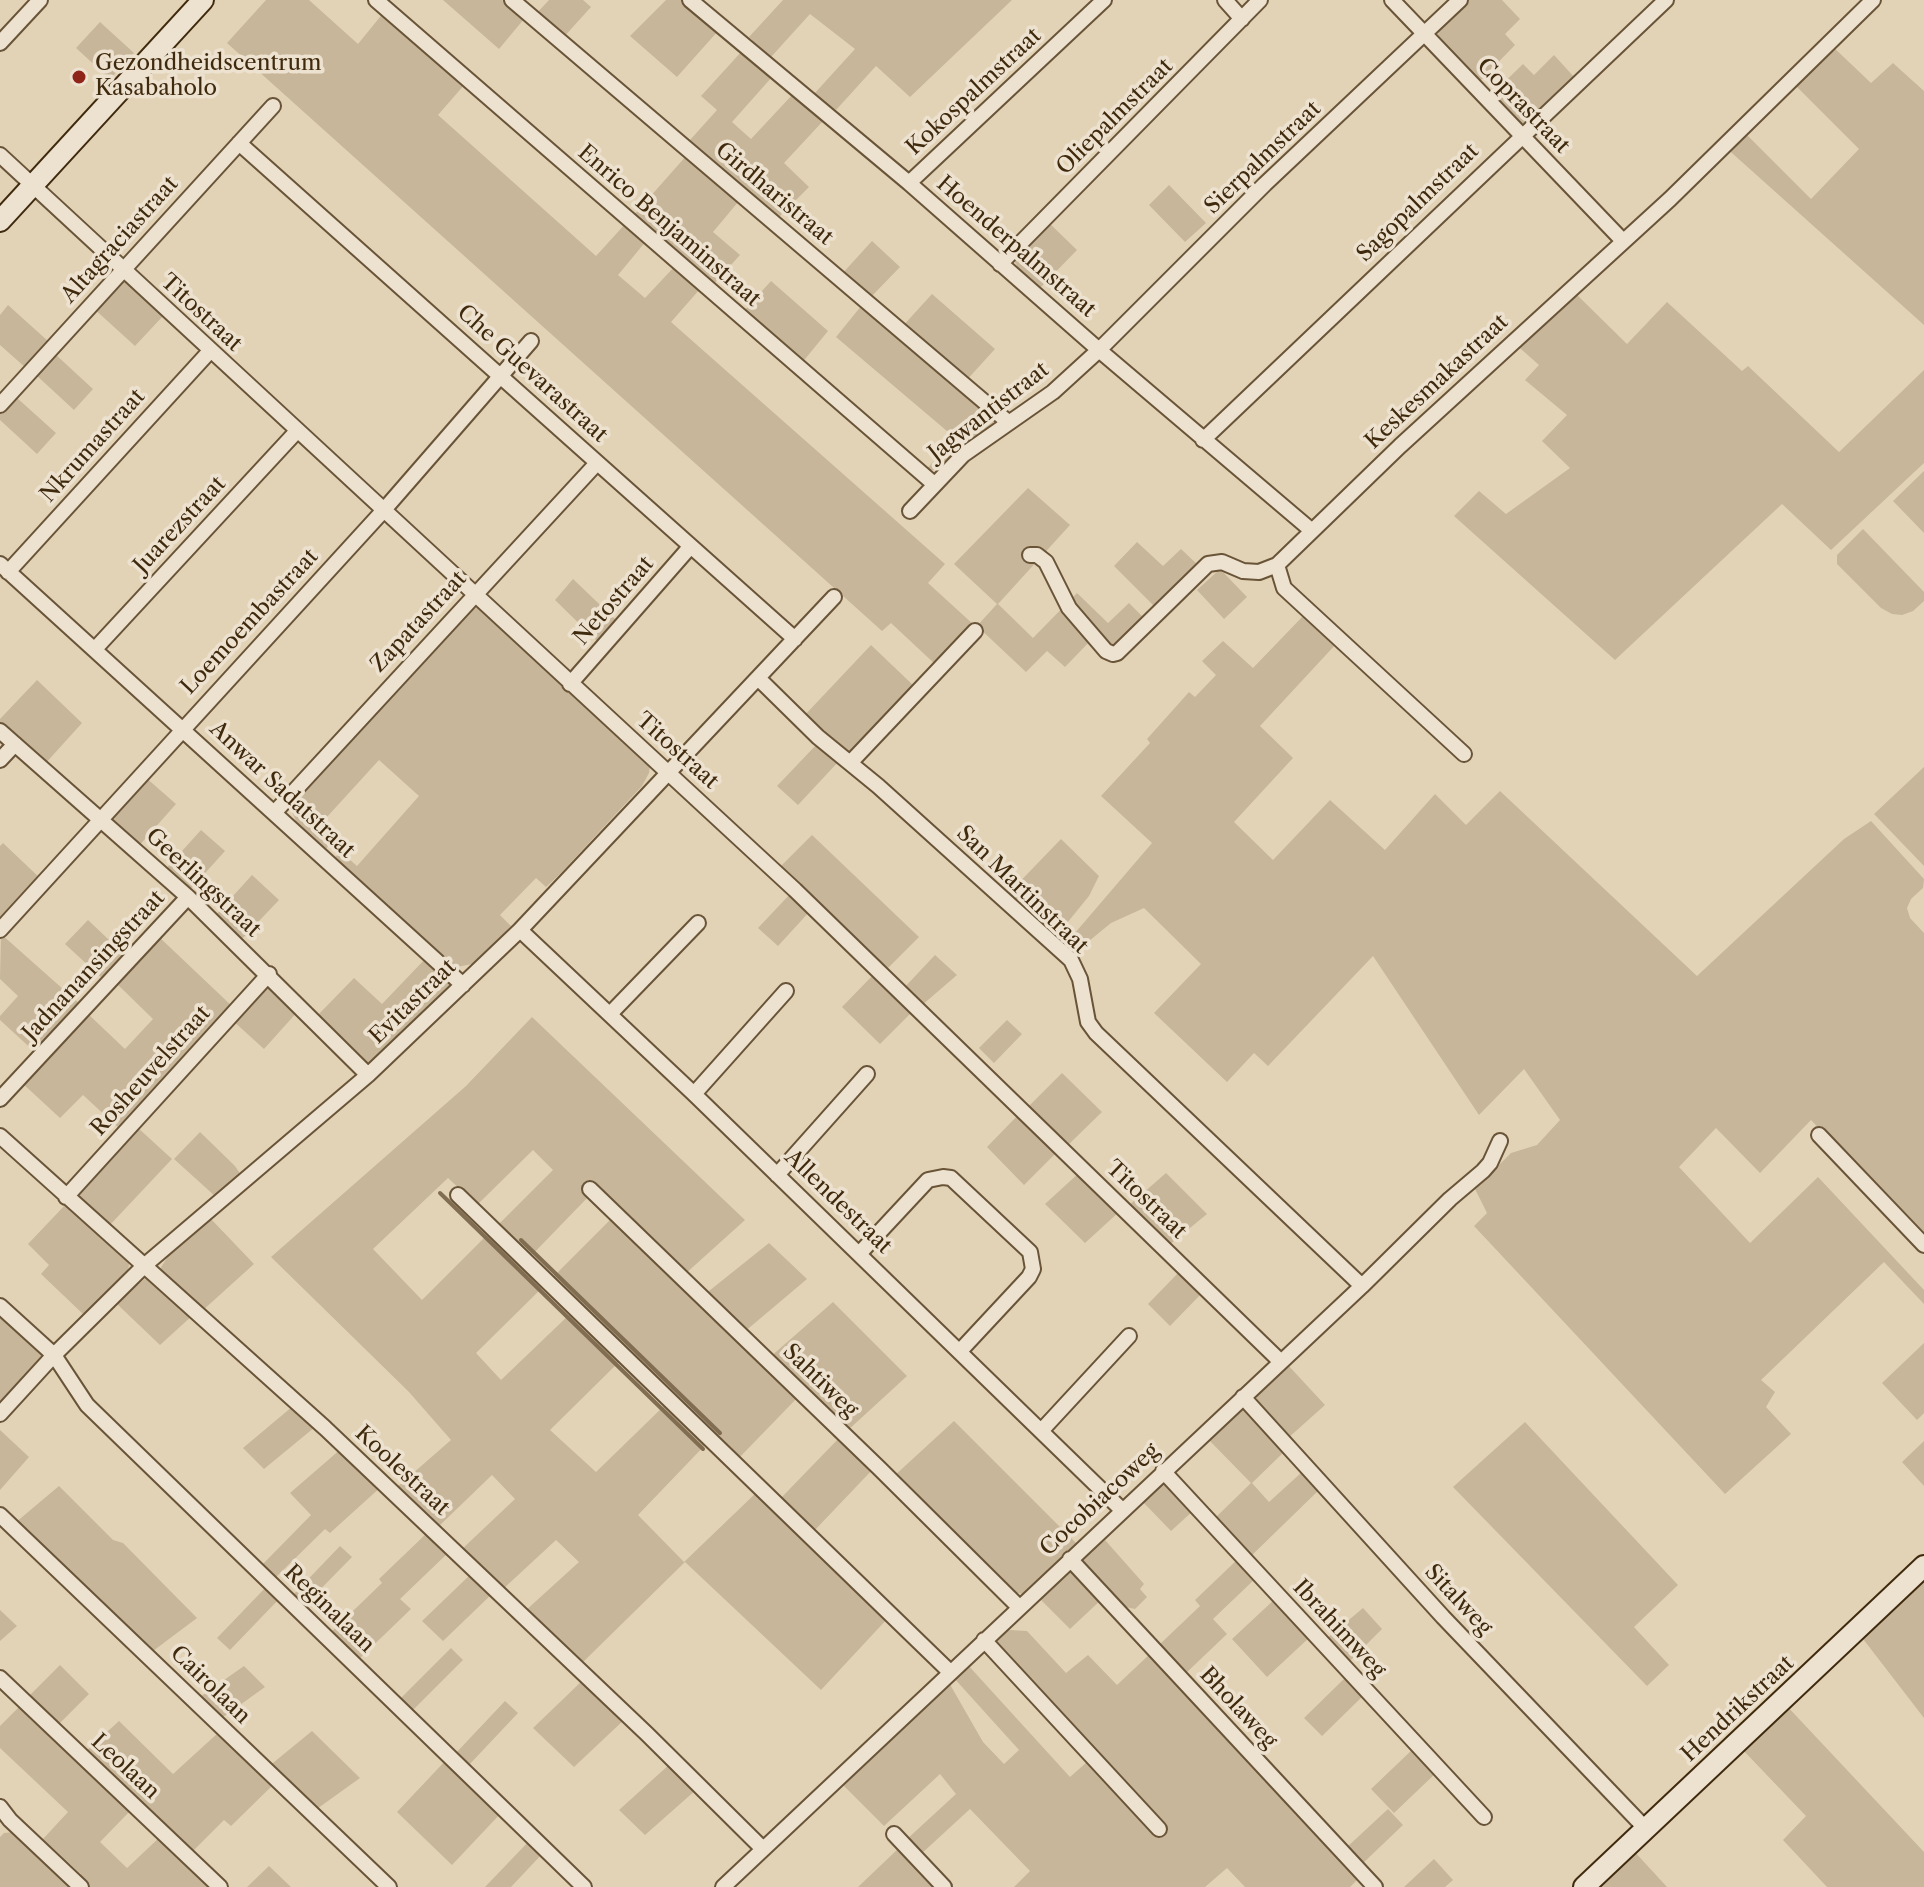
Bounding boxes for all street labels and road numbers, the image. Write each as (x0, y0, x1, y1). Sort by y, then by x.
street label: Kokospalmstraat (901, 23, 1047, 161)
street label: Oliepalmstraat (1051, 53, 1179, 181)
street label: Coprastraat (1471, 53, 1575, 159)
street label: Sierpalmstraat (1200, 96, 1326, 220)
street label: Girdharistraat (710, 137, 838, 251)
street label: Sagopalmstraat (1352, 138, 1484, 268)
street label: Enrico Benjaminstraat (572, 139, 766, 313)
street label: Altagraciastraat (56, 171, 184, 309)
street label: Hoenderpalmstraat (931, 171, 1101, 323)
street label: Titostraat (155, 269, 247, 357)
street label: Che Guevarastraat (451, 300, 613, 448)
street label: Keskesmakastraat (1360, 309, 1514, 455)
street label: Jagwantistraat (924, 357, 1054, 467)
street label: Nkrumastraat (35, 384, 151, 508)
street label: Juarezstraat (128, 471, 232, 579)
street label: Loemoembastraat (176, 544, 324, 700)
street label: Netostraat (568, 551, 660, 651)
street label: Zapatastraat (366, 566, 472, 678)
street label: Titostraat (630, 707, 724, 795)
street label: Anwar Sadatstraat (204, 716, 360, 864)
street label: San Martinstraat (951, 820, 1093, 960)
street label: Geerlingstraat (140, 823, 266, 943)
street label: Jadnanansingstraat (17, 885, 171, 1047)
street label: Evitastraat (364, 954, 462, 1050)
street label: Rosheuvelstraat (86, 1001, 216, 1141)
street label: Allendestraat (779, 1144, 897, 1260)
street label: Titostraat (1100, 1155, 1192, 1245)
street label: Sahtiweg (777, 1339, 863, 1423)
street label: Koolestraat (349, 1421, 455, 1521)
street label: Cocobiacoweg (1035, 1438, 1165, 1562)
street label: Reginalaan (278, 1559, 380, 1659)
street label: Sitalweg (1419, 1559, 1497, 1641)
street label: Ibrahimweg (1287, 1575, 1391, 1683)
street label: Cairolaan (164, 1640, 256, 1730)
street label: Hendrikstraat (1676, 1650, 1800, 1768)
street label: Bholaweg (1194, 1662, 1282, 1754)
street label: Leolaan (85, 1729, 165, 1805)

